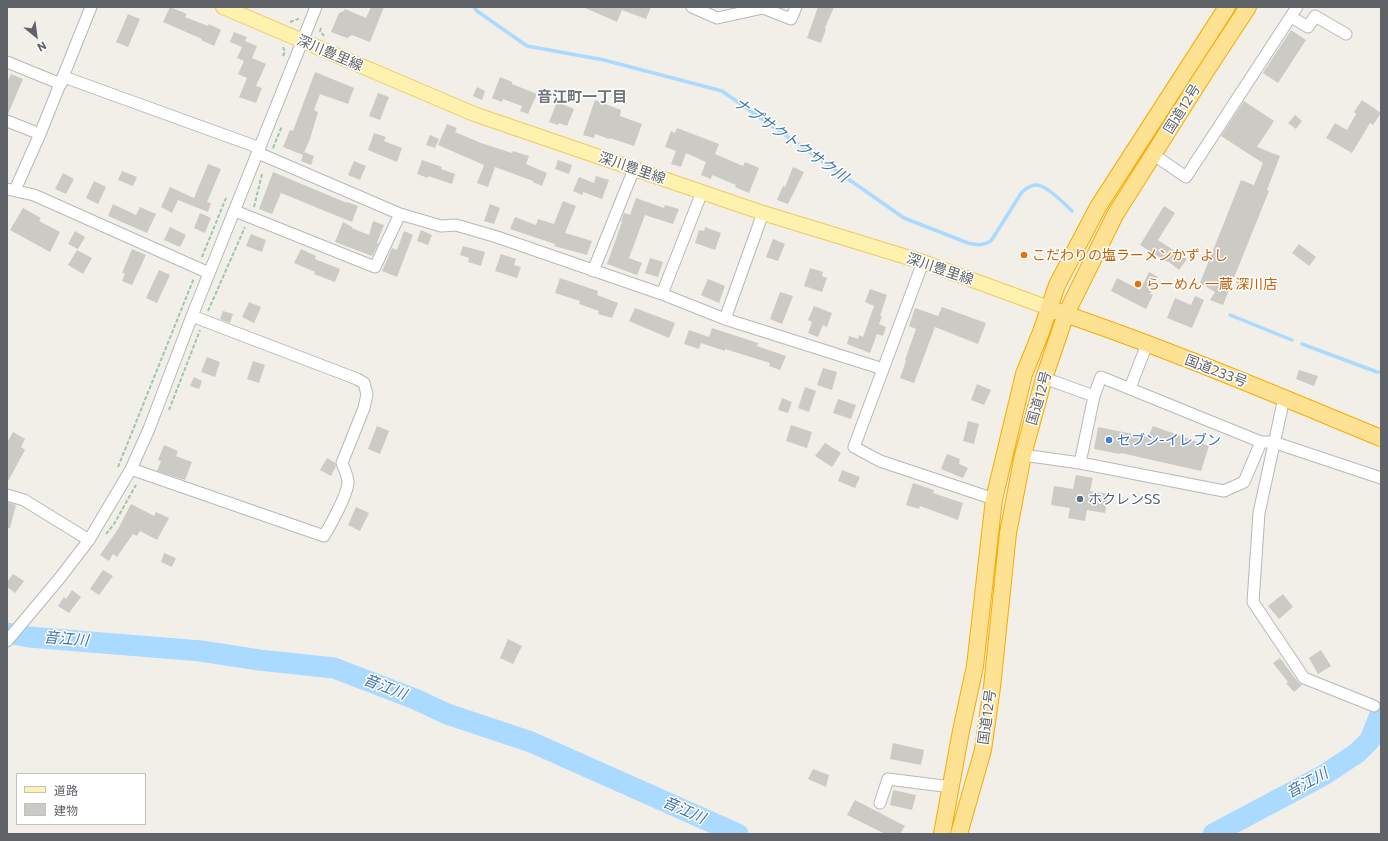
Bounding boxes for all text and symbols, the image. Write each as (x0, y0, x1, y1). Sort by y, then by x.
north arrow (16, 16, 56, 56)
street label: 深川豊里線 (295, 32, 365, 74)
text: N (35, 39, 49, 55)
street label: 国道12号 (1160, 81, 1204, 137)
district label: 音江町一丁目 (537, 88, 627, 106)
water label: ナプサクトクサク川 (731, 94, 851, 186)
street label: 深川豊里線 (596, 149, 668, 187)
place label: こだわりの塩ラーメンかずよし (1032, 247, 1228, 263)
street label: 深川豊里線 (904, 250, 976, 288)
marker: こだわりの塩ラーメンかずよし (1019, 250, 1029, 260)
place label: らーめん 一蔵 深川店 (1146, 276, 1277, 292)
marker: らーめん 一蔵 深川店 (1133, 279, 1143, 289)
street label: 国道233号 (1182, 351, 1250, 391)
street label: 国道12号 (1023, 369, 1055, 427)
place label: セブン-イレブン (1117, 432, 1221, 448)
marker: セブン-イレブン (1104, 435, 1114, 445)
place label: ホクレンSS (1088, 491, 1160, 507)
marker: ホクレンSS (1075, 494, 1085, 504)
water label: 音江川 (43, 628, 89, 650)
water label: 音江川 (361, 671, 409, 703)
street label: 国道12号 (975, 688, 999, 746)
water label: 音江川 (1283, 764, 1331, 802)
legend (16, 773, 146, 825)
text: 道路 (54, 783, 78, 797)
water label: 音江川 (660, 793, 708, 827)
text: 建物 (54, 803, 78, 817)

